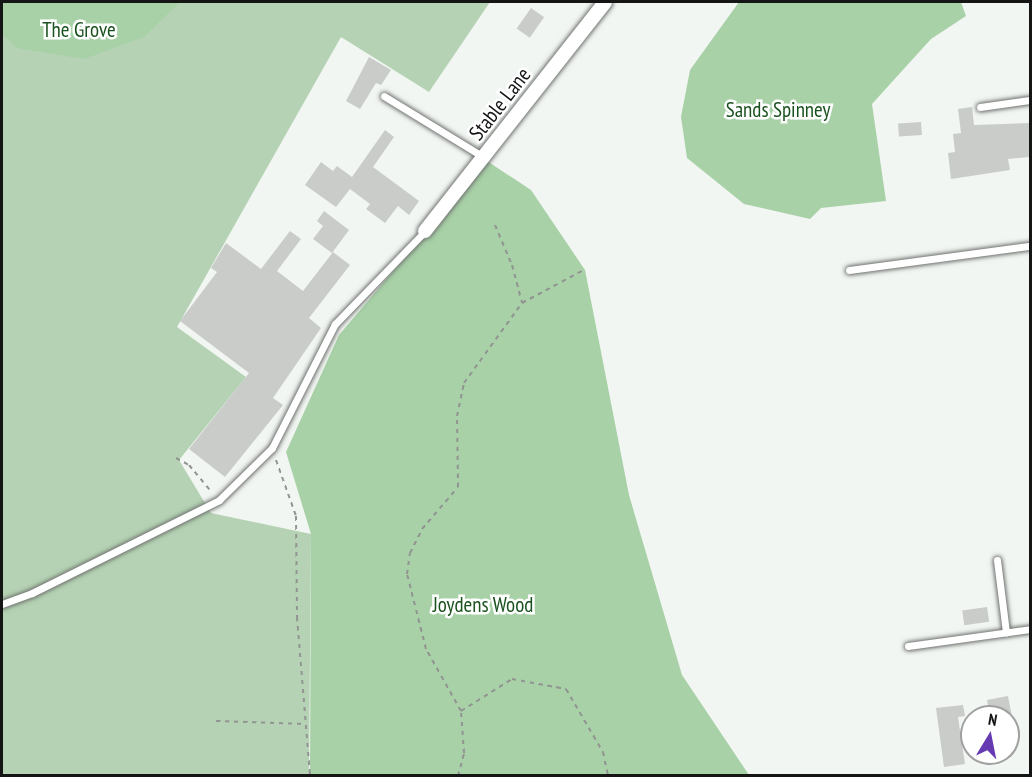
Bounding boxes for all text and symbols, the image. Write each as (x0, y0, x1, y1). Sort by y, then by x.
park label: The Grove (42, 17, 116, 43)
street label: Stable Lane (464, 63, 536, 145)
park label: Sands Spinney (726, 97, 830, 123)
park label: Joydens Wood (433, 592, 533, 618)
north arrow (960, 705, 1020, 765)
text: N (987, 709, 999, 730)

